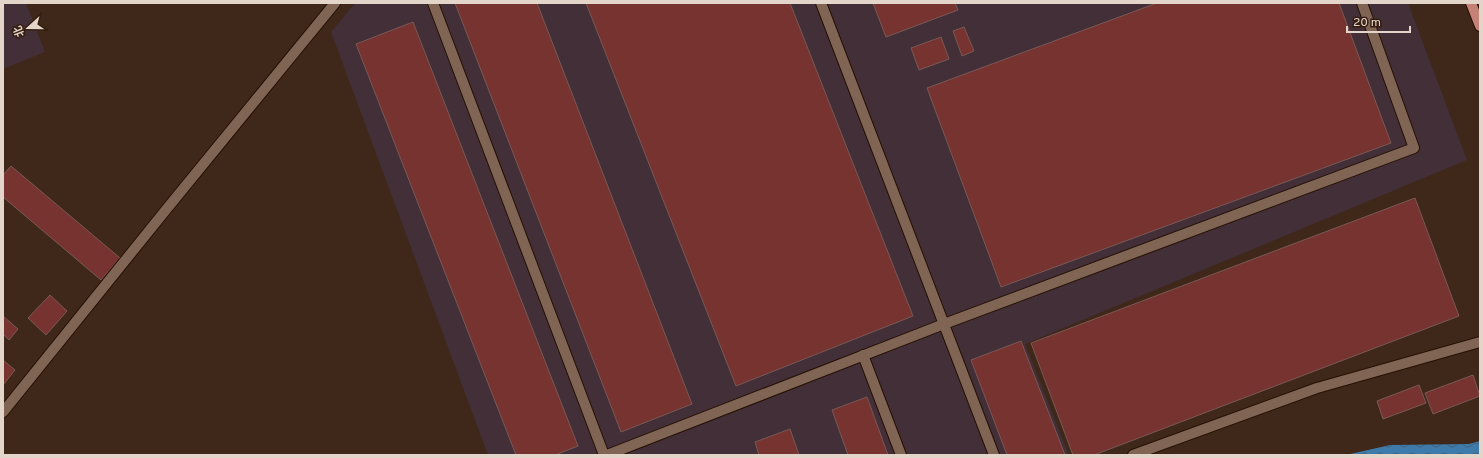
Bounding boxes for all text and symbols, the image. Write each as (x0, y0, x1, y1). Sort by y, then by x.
north arrow (8, 8, 48, 48)
scale bar (1347, 8, 1410, 34)
text: 20 m (1353, 15, 1381, 31)
text: 北 (11, 24, 28, 39)

